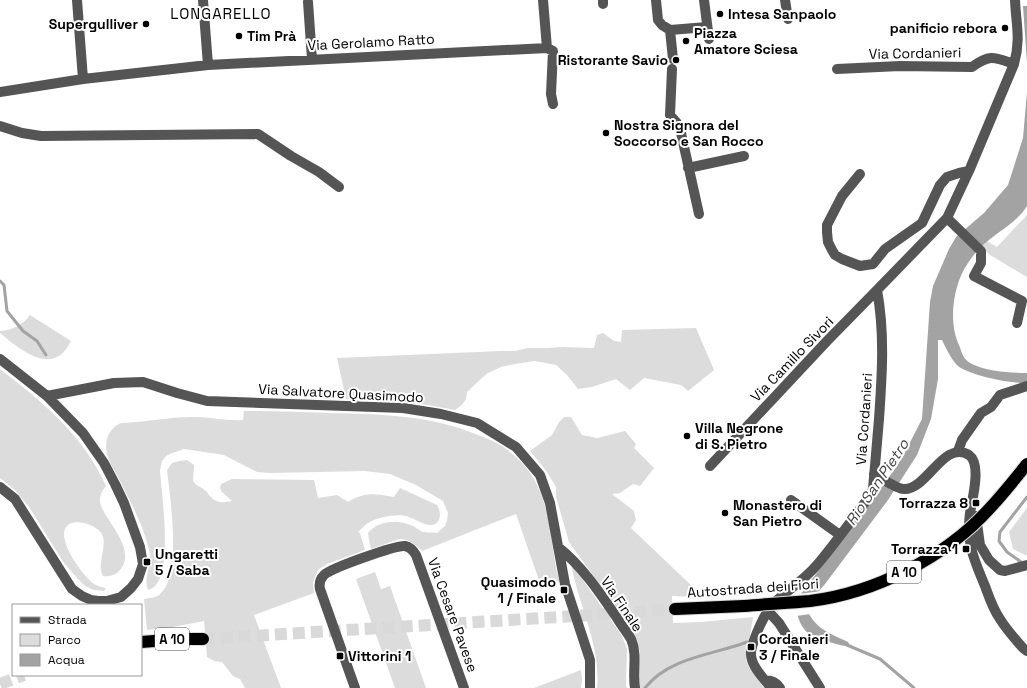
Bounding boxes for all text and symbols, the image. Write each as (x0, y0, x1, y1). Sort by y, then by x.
district label: LONGARELLO (170, 4, 272, 23)
place label: Intesa Sanpaolo (728, 5, 836, 23)
marker: Intesa Sanpaolo (715, 9, 725, 19)
place label: Supergulliver (49, 15, 138, 33)
marker: Supergulliver (141, 19, 151, 29)
place label: panificio rebora (890, 19, 997, 37)
marker: panificio rebora (1000, 23, 1010, 33)
place label: Piazza Amatore Sciesa (694, 24, 798, 58)
place label: Tim Prà (247, 27, 296, 45)
street label: Via Gerolamo Ratto (307, 30, 435, 54)
marker: Tim Prà (234, 31, 244, 41)
marker: Piazza Amatore Sciesa (681, 36, 691, 46)
street label: Via Cordanieri (869, 43, 961, 63)
place label: Ristorante Savio (558, 51, 668, 69)
marker: Ristorante Savio (671, 55, 681, 65)
place label: Nostra Signora del Soccorso e San Rocco (614, 116, 764, 150)
marker: Nostra Signora del Soccorso e San Rocco (601, 128, 611, 138)
street label: Via Camillo Sivori (747, 312, 837, 406)
street label: Via Cordanieri (852, 372, 876, 466)
street label: Via Salvatore Quasimodo (258, 380, 424, 406)
place label: Villa Negrone di S. Pietro (695, 419, 783, 453)
marker: Villa Negrone di S. Pietro (682, 431, 692, 441)
water label: Rio San Pietro (841, 435, 913, 529)
place label: Torrazza 8 (899, 494, 969, 512)
place label: Monastero di San Pietro (733, 496, 822, 530)
marker: Torrazza 8 (971, 498, 981, 508)
marker: Monastero di San Pietro (720, 508, 730, 518)
place label: Torrazza 1 (891, 540, 958, 558)
marker: Torrazza 1 (961, 544, 971, 554)
place label: Ungaretti 5 / Saba (155, 545, 218, 579)
street label: Via Cesare Pavese (424, 555, 482, 675)
marker: Ungaretti 5 / Saba (142, 557, 152, 567)
road number: A 10 (887, 561, 921, 583)
place label: Quasimodo 1 / Finale (481, 573, 556, 607)
street label: Via Finale (597, 573, 647, 635)
street label: Autostrada dei Fiori (686, 574, 820, 602)
marker: Quasimodo 1 / Finale (559, 585, 569, 595)
legend (12, 604, 142, 676)
text: Strada (48, 612, 87, 628)
road number: A 10 (155, 628, 189, 650)
place label: Cordanieri 3 / Finale (759, 630, 829, 664)
text: Parco (48, 632, 81, 648)
marker: Cordanieri 3 / Finale (746, 642, 756, 652)
place label: Vittorini 1 (348, 647, 411, 665)
marker: Vittorini 1 (335, 651, 345, 661)
text: Acqua (48, 652, 85, 668)

